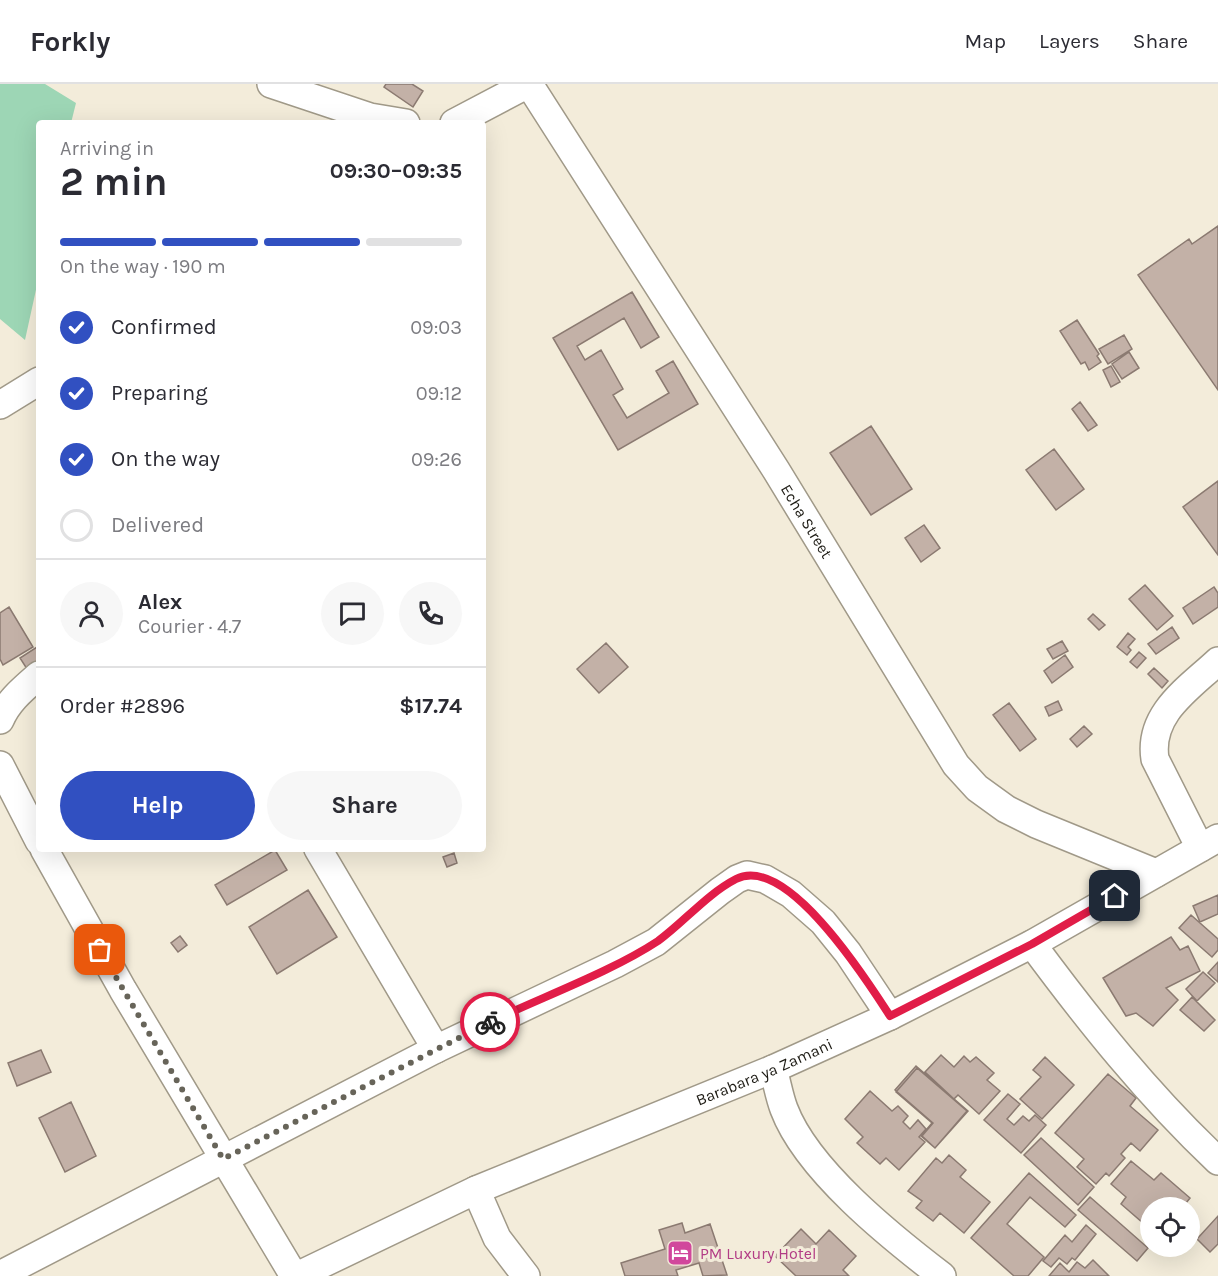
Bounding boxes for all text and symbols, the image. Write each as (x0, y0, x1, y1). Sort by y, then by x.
text: Forkly (30, 25, 110, 58)
text: Map (964, 29, 1006, 53)
text: Layers (1039, 29, 1100, 53)
text: Share (1133, 29, 1188, 53)
text: Arriving in (60, 137, 154, 160)
text: 09:30–09:35 (330, 158, 462, 184)
text: 2 min (60, 159, 168, 205)
text: On the way · 190 m (60, 255, 226, 278)
icon: check (60, 311, 93, 344)
text: Confirmed (111, 314, 217, 340)
text: 09:03 (410, 316, 462, 339)
icon: check (60, 377, 93, 410)
text: Preparing (111, 380, 208, 406)
text: 09:12 (416, 382, 462, 405)
icon: check (60, 443, 93, 476)
text: On the way (111, 446, 220, 472)
text: 09:26 (411, 448, 462, 471)
street label: Echa Street (777, 481, 837, 562)
text: Delivered (111, 512, 204, 538)
button: person (60, 582, 123, 645)
button: chat (321, 582, 384, 645)
button: phone (399, 582, 462, 645)
text: Alex (138, 589, 182, 615)
text: Courier · 4.7 (138, 615, 241, 638)
text: Order #2896 (60, 693, 185, 719)
text: $17.74 (399, 693, 462, 719)
button: Help (60, 771, 255, 840)
button: Share (267, 771, 462, 840)
pin (1089, 870, 1140, 921)
icon: home (1098, 879, 1131, 912)
pin (74, 924, 125, 975)
icon: bag (83, 933, 116, 966)
courier (460, 992, 520, 1052)
icon: bike (474, 1006, 507, 1039)
street label: Barabara ya Zamani (693, 1034, 835, 1109)
map controls (1140, 1197, 1200, 1257)
button: locate (1140, 1197, 1200, 1257)
hotel icon: PM Luxury Hotel (665, 1238, 695, 1268)
place label: PM Luxury Hotel (700, 1244, 816, 1263)

